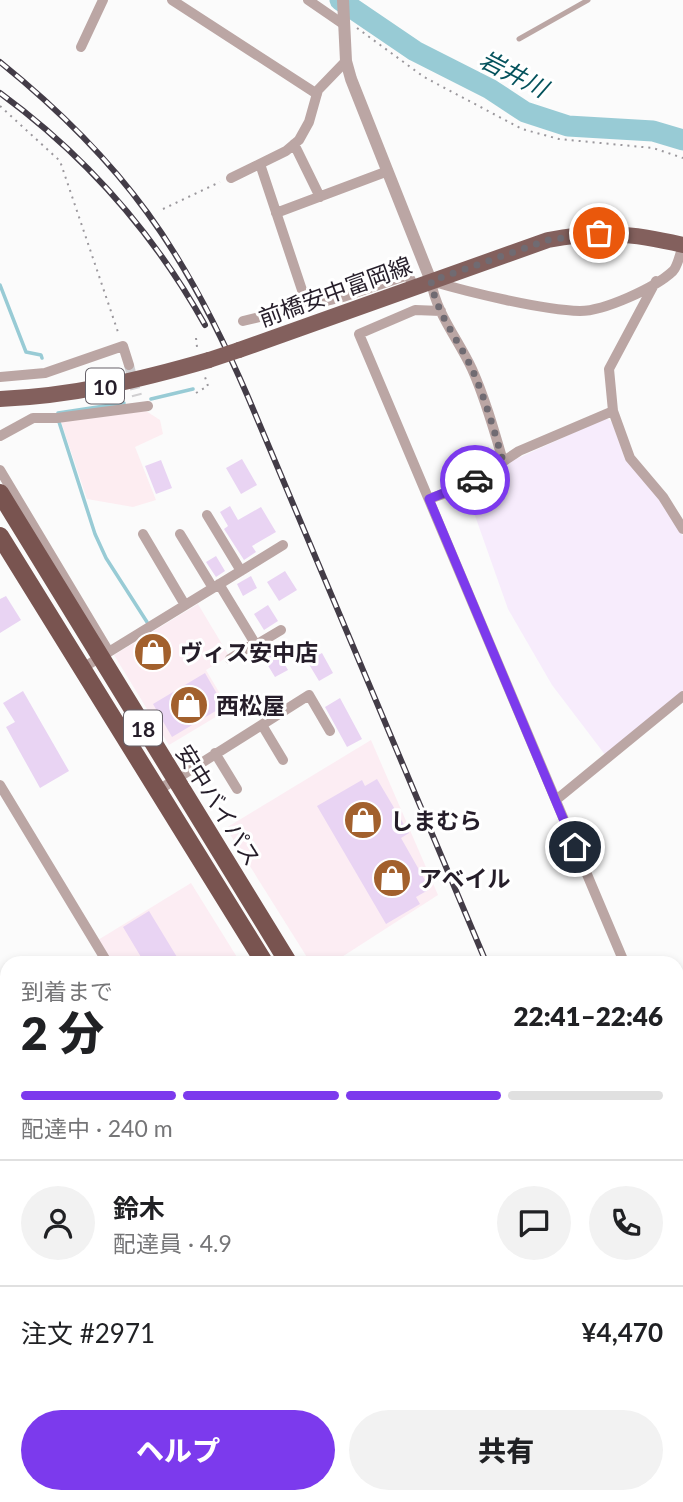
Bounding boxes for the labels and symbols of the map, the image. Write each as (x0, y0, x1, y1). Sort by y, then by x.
water label: 岩井川 (475, 44, 555, 104)
pin (569, 203, 629, 263)
street label: 前橋安中富岡線 (255, 250, 415, 332)
road number: 10 (86, 368, 124, 404)
courier (440, 445, 510, 515)
shop icon: ヴィス安中店 (132, 631, 174, 673)
place label: ヴィス安中店 (180, 638, 318, 666)
shop icon: 西松屋 (168, 684, 210, 726)
place label: 西松屋 (216, 691, 285, 719)
road number: 18 (124, 710, 162, 746)
street label: 安中バイパス (171, 739, 267, 871)
shop icon: しまむら (342, 799, 384, 841)
place label: しまむら (390, 806, 482, 834)
pin (545, 817, 605, 877)
shop icon: アベイル (371, 857, 413, 899)
place label: アベイル (419, 864, 511, 892)

